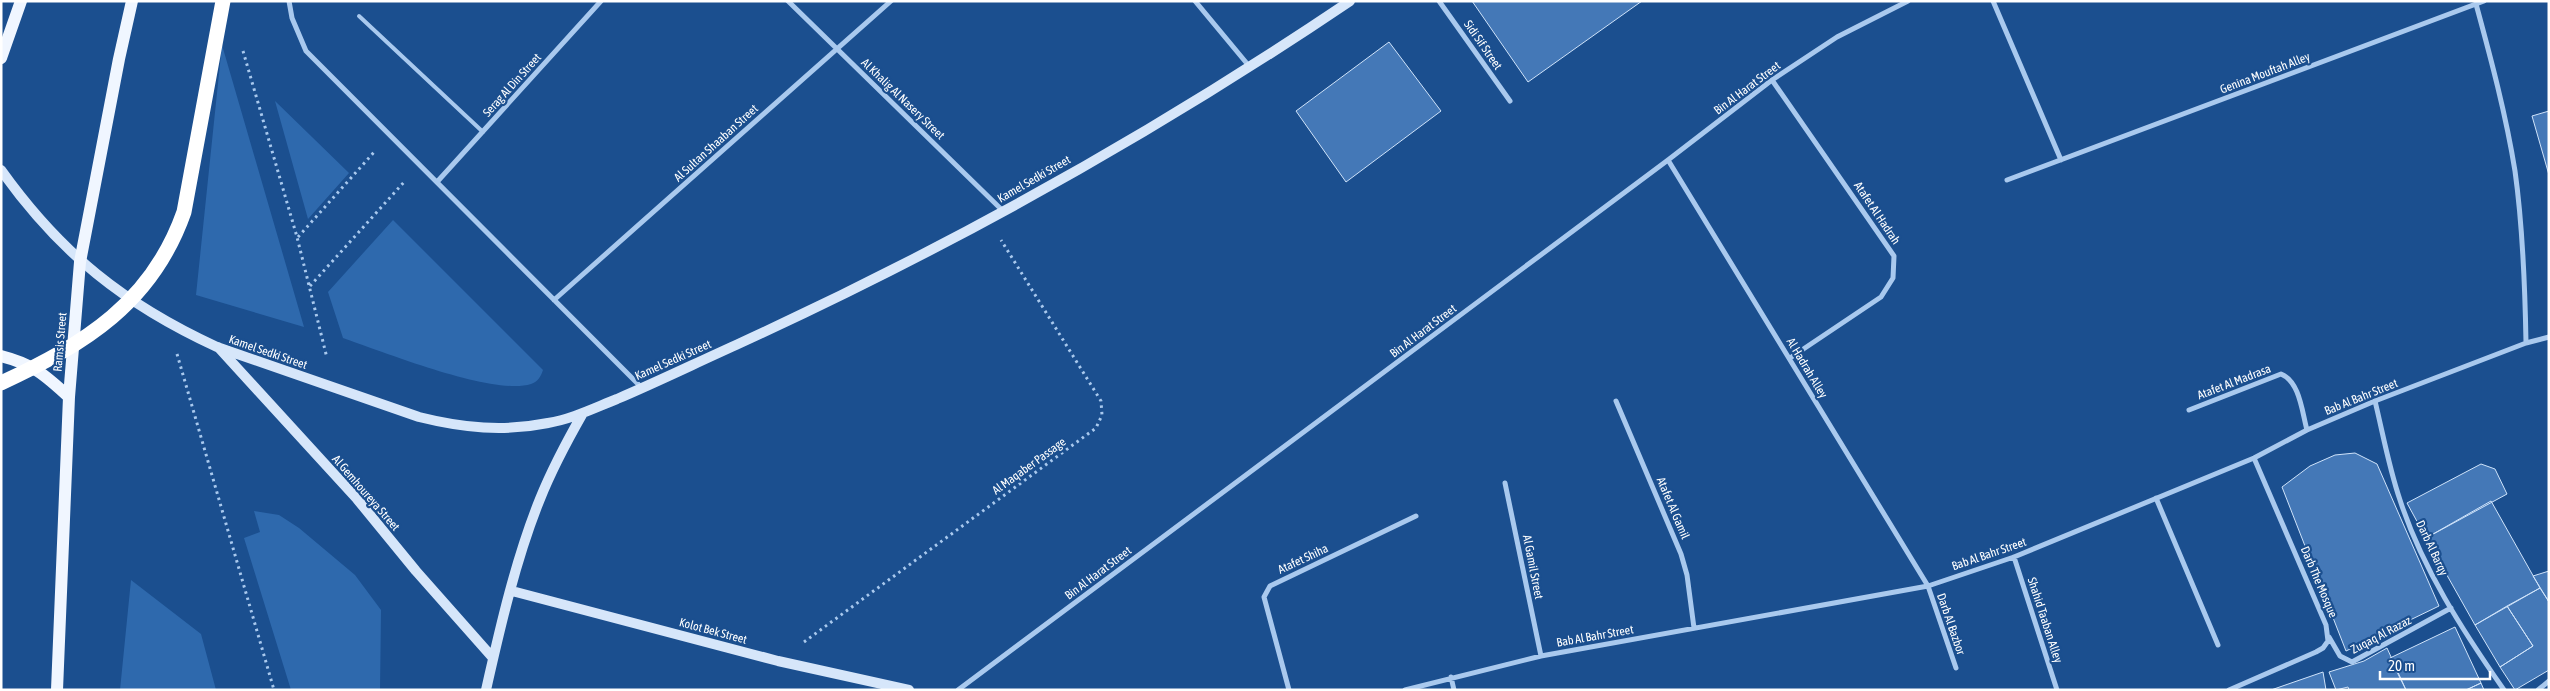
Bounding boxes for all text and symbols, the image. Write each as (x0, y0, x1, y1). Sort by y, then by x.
street label: Sidi Sif Street (1461, 18, 1505, 73)
street label: Genina Mouftah Alley (2218, 49, 2312, 97)
street label: Serag Al Din Street (480, 50, 544, 119)
street label: Al Khalig Al Nasery Street (858, 56, 948, 143)
street label: Bin Al Harat Street (1711, 58, 1783, 118)
street label: Al Sultan Shaaban Street (671, 101, 761, 184)
street label: Kamel Sedki Street (995, 152, 1073, 206)
street label: Atafet Al Hadrah (1851, 179, 1903, 247)
street label: Bin Al Harat Street (1387, 301, 1459, 361)
street label: Ramsis Street (50, 311, 70, 372)
street label: Kamel Sedki Street (227, 332, 310, 372)
street label: Al Hadrah Alley (1784, 335, 1830, 401)
street label: Kamel Sedki Street (633, 337, 714, 383)
street label: Atafet Al Madrasa (2195, 362, 2273, 402)
street label: Bab Al Bahr Street (2322, 376, 2400, 418)
street label: Al Maqaber Passage (989, 435, 1069, 497)
street label: Al Gemhoureya Street (329, 452, 403, 534)
street label: Atafet Al Gamil (1654, 475, 1693, 542)
street label: Darb Al Barqy (2413, 518, 2451, 578)
street label: Al Gamil Street (1520, 534, 1546, 601)
street label: Bab Al Bahr Street (1950, 535, 2029, 573)
street label: Atafet Shiha (1276, 541, 1330, 577)
street label: Bin Al Harat Street (1062, 543, 1134, 603)
street label: Darb The Mosque (2298, 544, 2340, 620)
street label: Shahid Taaban Alley (2025, 575, 2065, 665)
street label: Darb Al Bazbor (1934, 591, 1968, 657)
street label: Zuqaq Al Razaz (2348, 613, 2414, 657)
street label: Kolot Bek Street (678, 615, 749, 647)
street label: Bab Al Bahr Street (1555, 622, 1635, 650)
scale bar (2380, 648, 2490, 680)
text: 20 m (2388, 657, 2415, 674)

